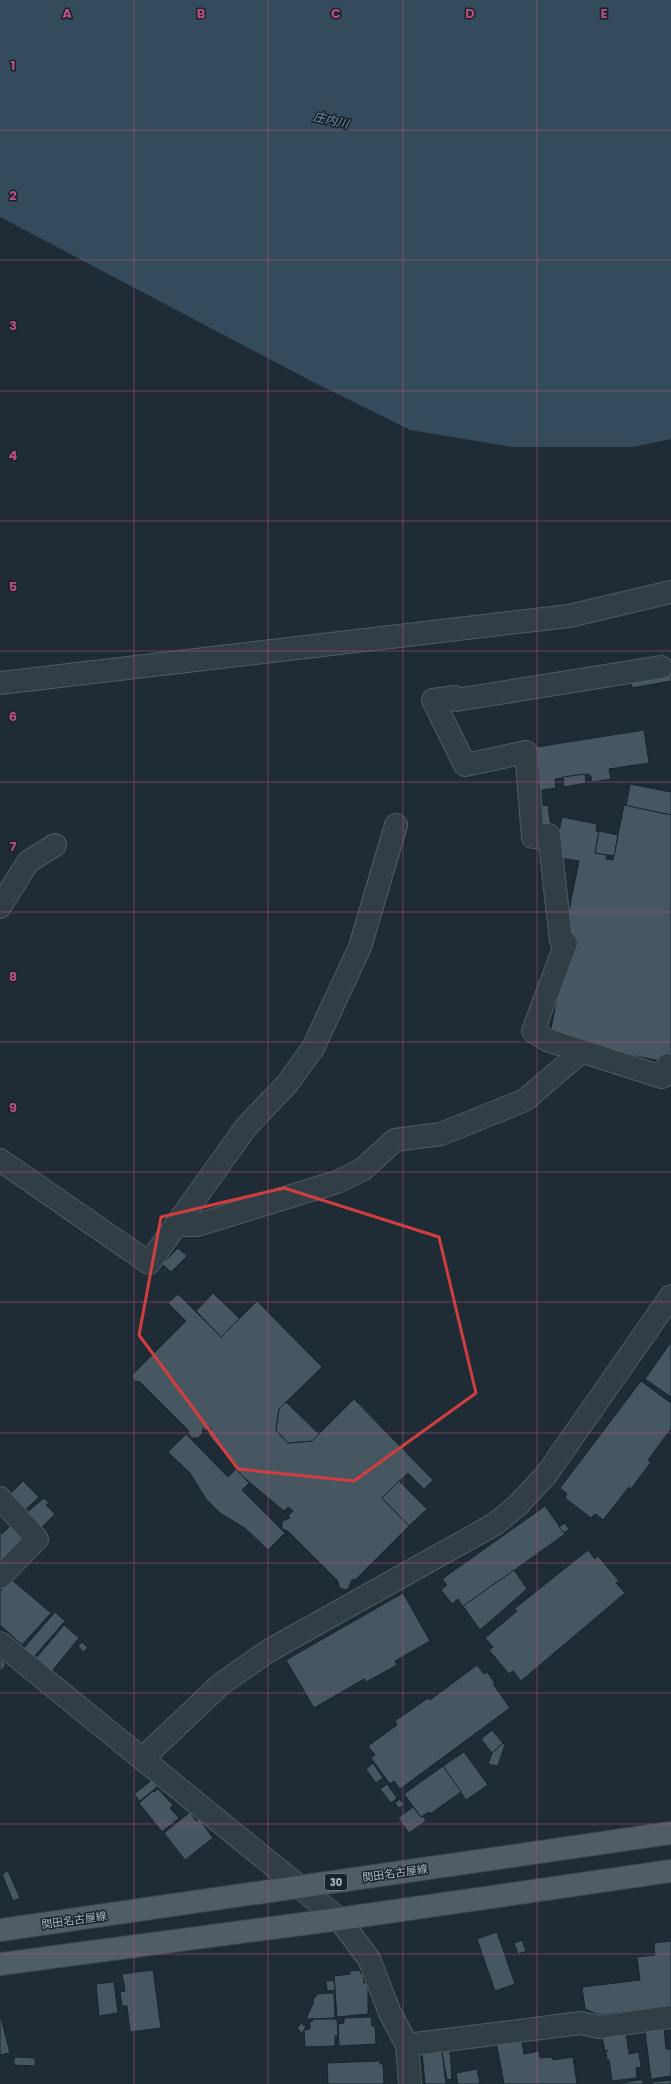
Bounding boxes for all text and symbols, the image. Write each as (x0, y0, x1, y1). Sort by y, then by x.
text: A (62, 4, 72, 23)
text: B (197, 4, 206, 23)
text: C (331, 4, 341, 23)
text: D (465, 4, 475, 23)
text: E (600, 4, 608, 23)
text: 1 (11, 56, 15, 75)
water label: 庄内川 (312, 108, 352, 133)
text: 2 (9, 186, 17, 205)
text: 3 (9, 316, 17, 335)
text: 4 (9, 446, 18, 465)
text: 5 (9, 577, 17, 596)
text: 6 (9, 707, 17, 726)
text: 7 (10, 837, 17, 856)
text: 8 (9, 967, 17, 986)
text: 9 (9, 1098, 17, 1117)
street label: 関田名古屋線 (361, 1860, 429, 1886)
road number: 30 (325, 1874, 347, 1890)
street label: 関田名古屋線 (40, 1907, 108, 1933)

